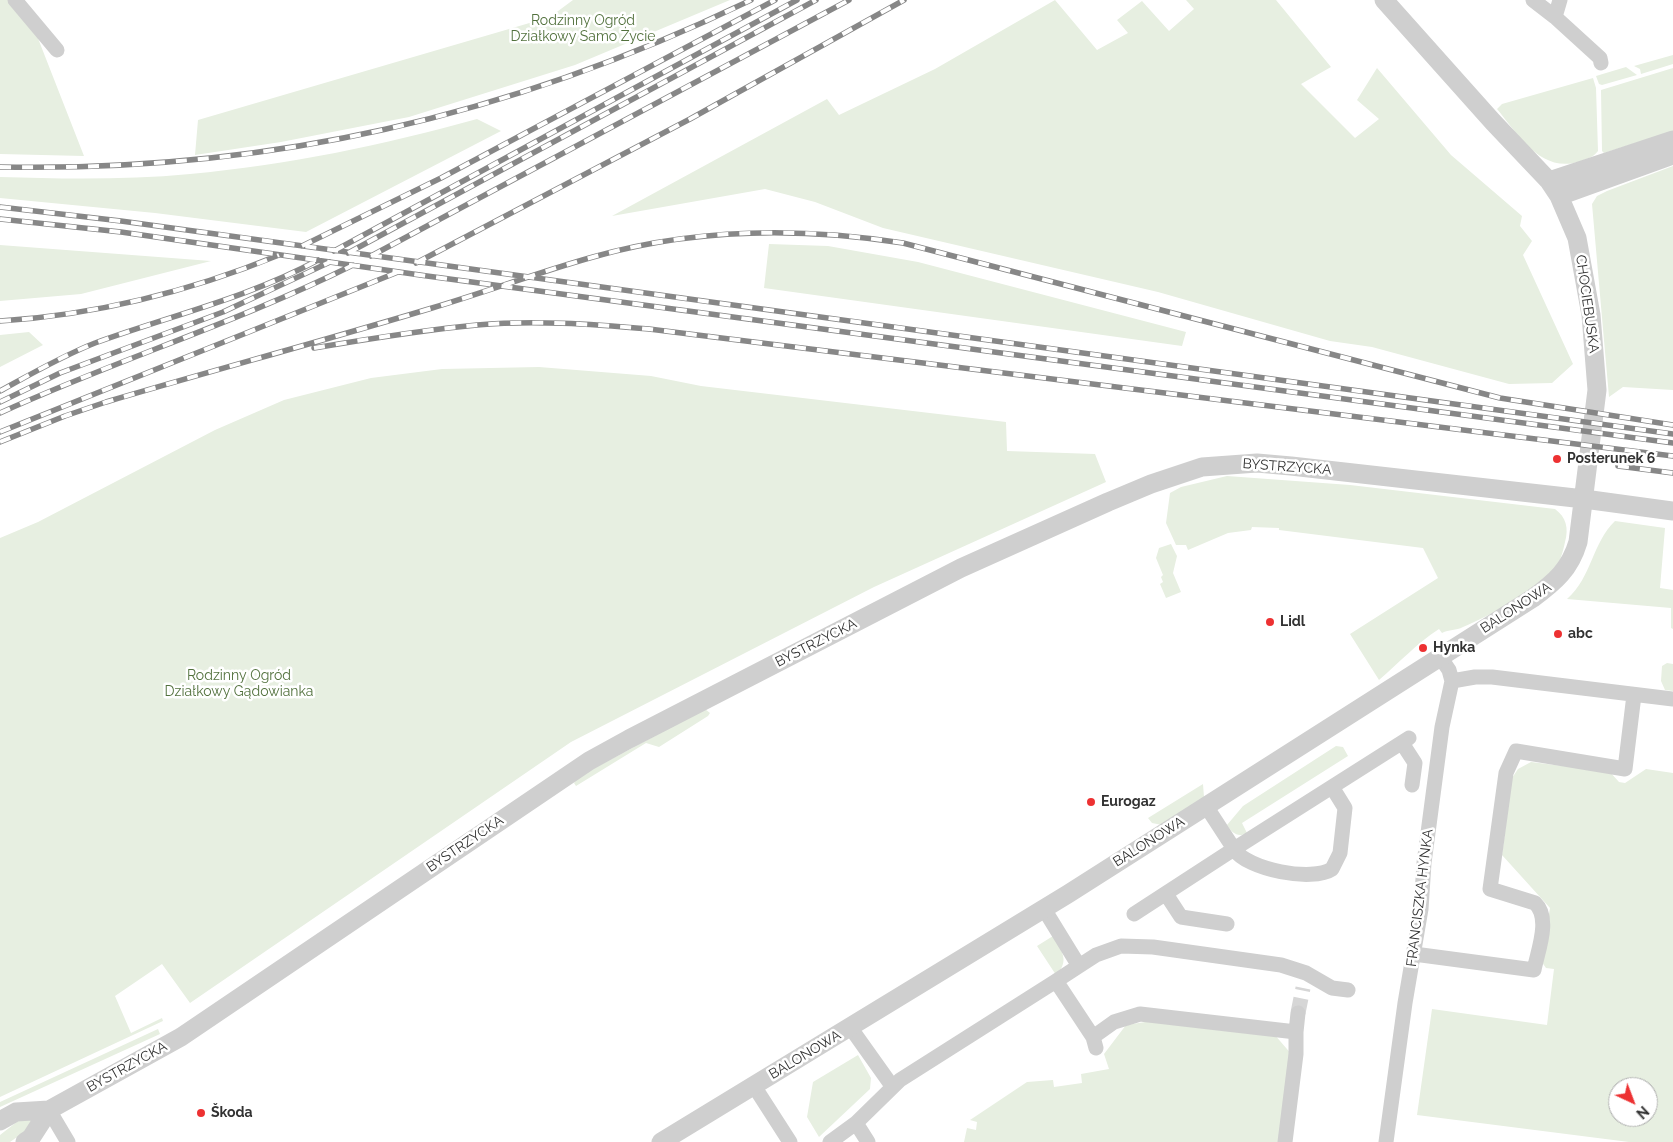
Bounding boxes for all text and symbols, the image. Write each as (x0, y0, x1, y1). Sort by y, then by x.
park label: Rodzinny Ogród Działkowy Samo Życie (510, 13, 656, 46)
street label: CHOCIEBUSKA (1572, 254, 1602, 354)
place label: Posterunek 6 (1567, 451, 1655, 467)
marker: Posterunek 6 (1551, 453, 1563, 465)
street label: BYSTRZYCKA (1242, 456, 1332, 478)
street label: BALONOWA (1477, 579, 1555, 637)
place label: Lidl (1280, 614, 1305, 630)
street label: BYSTRZYCKA (772, 615, 860, 671)
marker: Lidl (1264, 616, 1276, 628)
place label: abc (1568, 626, 1593, 642)
marker: abc (1552, 628, 1564, 640)
place label: Hynka (1433, 640, 1475, 656)
marker: Hynka (1417, 642, 1429, 654)
park label: Rodzinny Ogród Działkowy Gądowianka (164, 668, 314, 700)
place label: Eurogaz (1101, 794, 1156, 810)
marker: Eurogaz (1085, 796, 1097, 808)
street label: BYSTRZYCKA (423, 812, 507, 876)
street label: BALONOWA (1110, 813, 1188, 871)
street label: FRANCISZKA HYNKA (1403, 828, 1437, 968)
street label: BALONOWA (766, 1027, 844, 1083)
street label: BYSTRZYCKA (84, 1038, 170, 1096)
north arrow (1608, 1077, 1658, 1127)
text: N (1633, 1103, 1652, 1122)
place label: Škoda (211, 1105, 253, 1121)
marker: Škoda (195, 1107, 207, 1119)

